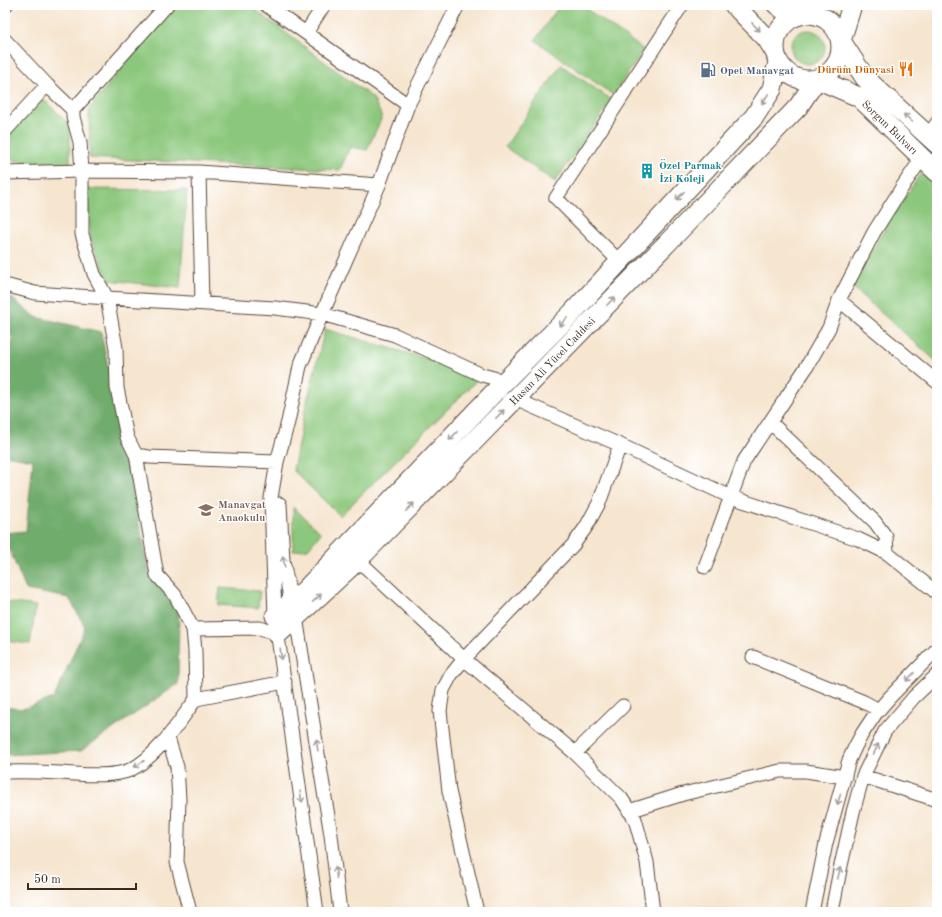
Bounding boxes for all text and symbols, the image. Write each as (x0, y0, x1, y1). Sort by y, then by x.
one-way arrow (751, 22, 761, 32)
restaurant icon: Dürüm Dünyasi (897, 60, 915, 78)
fuel station icon: Opet Manavgat (699, 61, 717, 79)
place label: Dürüm Dünyasi (817, 65, 894, 76)
place label: Opet Manavgat (720, 66, 794, 77)
one-way arrow (761, 93, 770, 104)
street label: Sorgun Bulvarı (859, 99, 919, 157)
one-way arrow (903, 113, 913, 122)
place label: Özel Parmak İzi Koleji (659, 158, 722, 185)
building icon: Özel Parmak İzi Koleji (638, 162, 656, 180)
one-way arrow (676, 191, 685, 202)
one-way arrow (606, 296, 616, 306)
street label: Hasan Ali Yücel Caddesi (508, 316, 598, 408)
one-way arrow (558, 317, 568, 327)
one-way arrow (495, 409, 505, 419)
one-way arrow (448, 431, 458, 441)
place label: Manavgat Anaokulu (218, 500, 266, 524)
school or university icon: Manavgat Anaokulu (197, 501, 215, 519)
one-way arrow (405, 502, 415, 512)
one-way arrow (280, 556, 288, 569)
one-way arrow (312, 593, 322, 603)
one-way arrow (277, 647, 285, 660)
one-way arrow (905, 672, 915, 682)
one-way arrow (313, 739, 321, 752)
one-way arrow (873, 743, 881, 755)
one-way arrow (134, 760, 145, 768)
one-way arrow (297, 790, 305, 803)
one-way arrow (834, 792, 842, 805)
scale bar (28, 865, 136, 891)
one-way arrow (836, 866, 844, 879)
one-way arrow (332, 867, 339, 880)
text: 50 m (34, 873, 61, 886)

